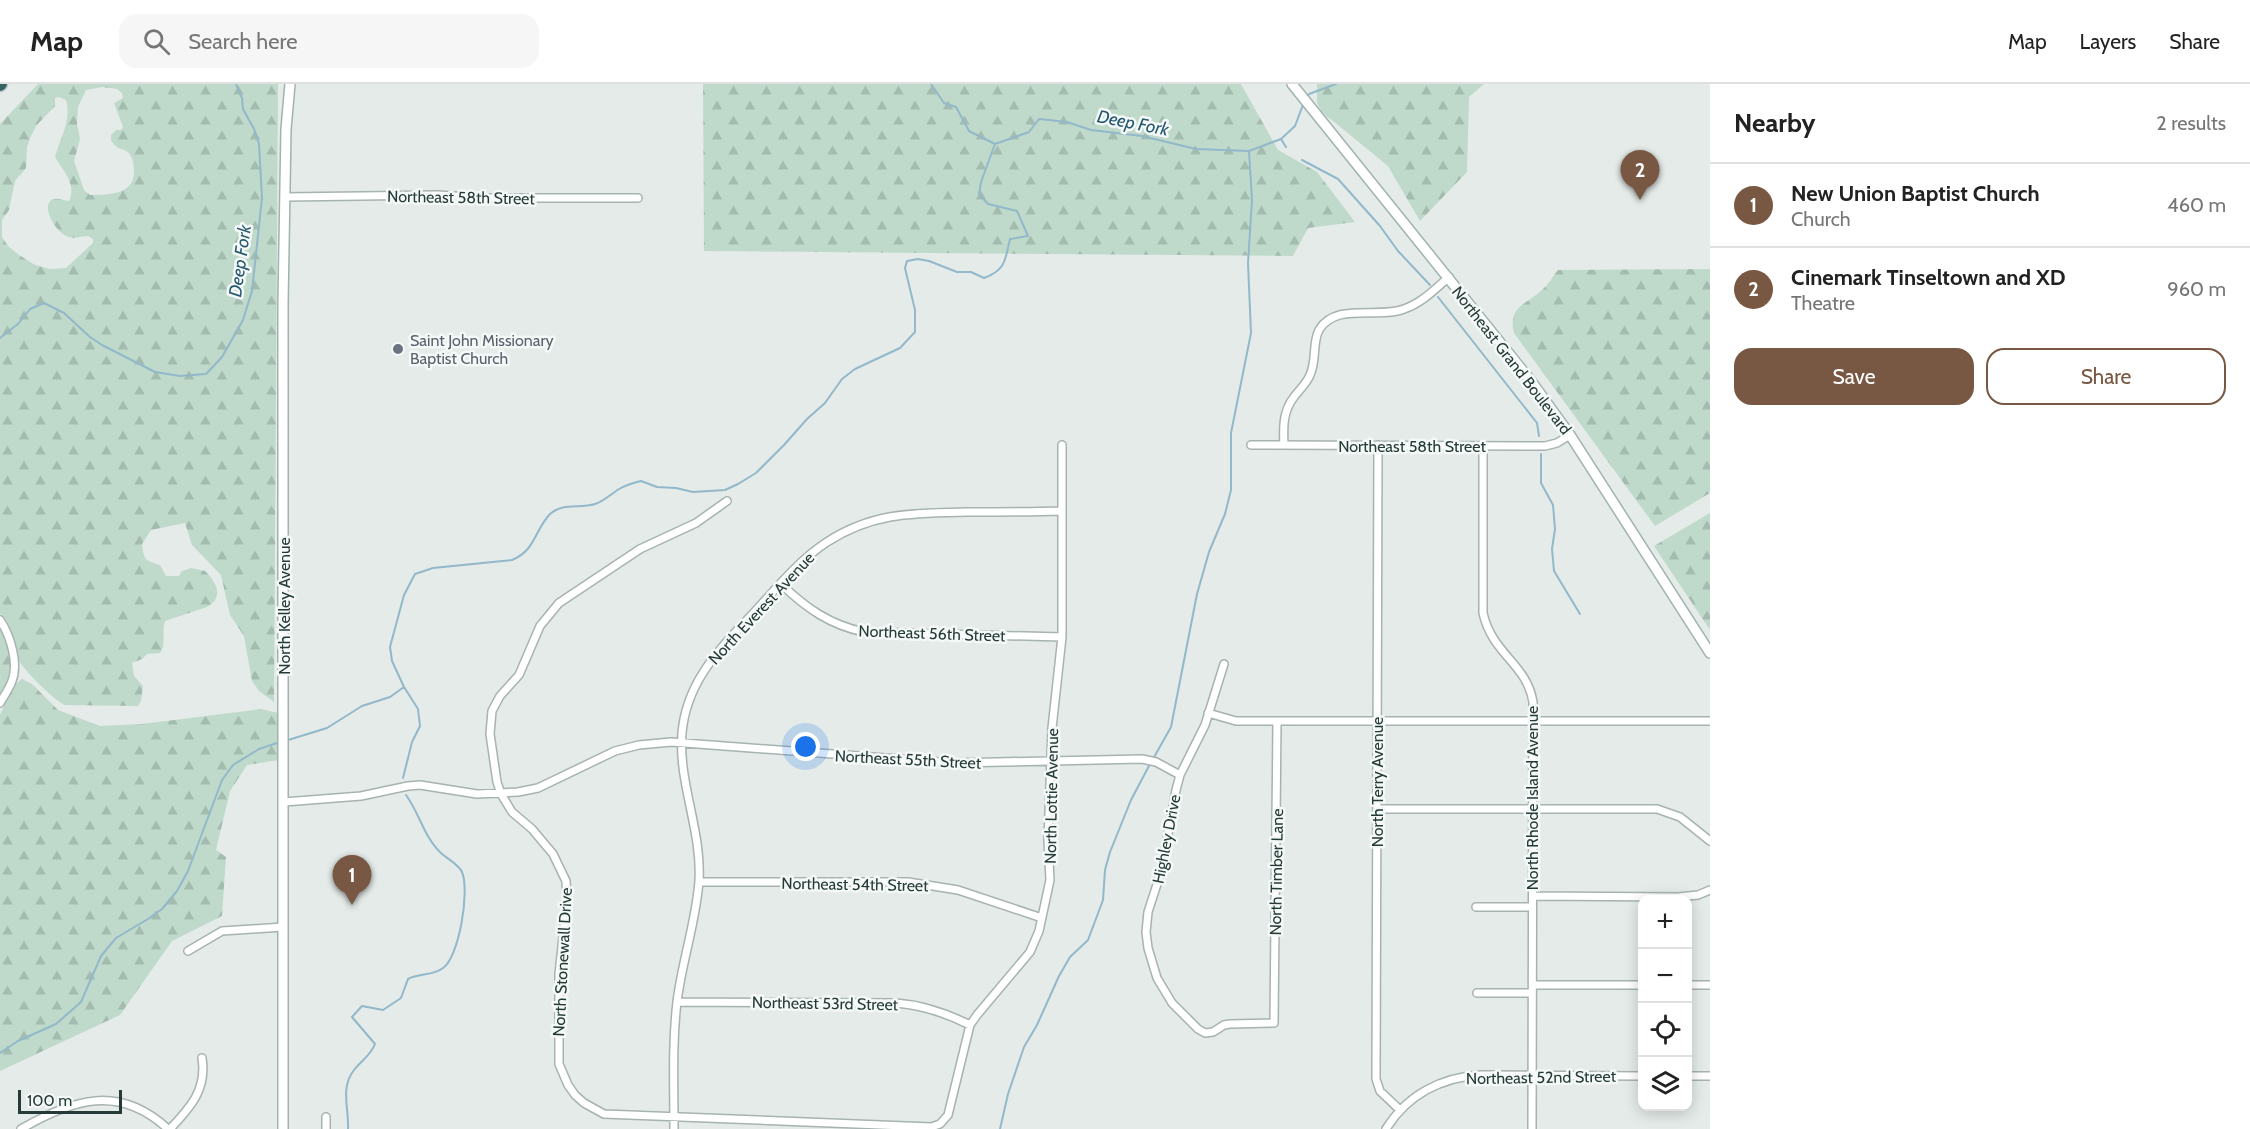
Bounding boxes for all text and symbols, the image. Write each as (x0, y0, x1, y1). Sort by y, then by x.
search box (119, 14, 539, 68)
text: Map (30, 24, 83, 58)
icon: search (140, 25, 173, 58)
text: Search here (188, 28, 297, 55)
text: Map (2008, 29, 2047, 54)
text: Layers (2080, 29, 2136, 54)
text: Share (2169, 29, 2220, 54)
water label: Deep Fork (1095, 105, 1172, 141)
text: Nearby (1734, 107, 1815, 139)
text: 2 results (2156, 111, 2226, 135)
pin: 2 (1620, 150, 1660, 200)
text: New Union Baptist Church (1791, 180, 2040, 207)
street label: Northeast 58th Street (387, 187, 536, 208)
text: 1 (1750, 193, 1757, 217)
text: 460 m (2167, 193, 2226, 217)
text: Church (1791, 207, 1851, 231)
water label: Deep Fork (224, 222, 256, 298)
text: Cinemark Tinseltown and XD (1791, 264, 2066, 291)
text: 2 (1748, 277, 1759, 301)
text: 960 m (2167, 277, 2226, 301)
street label: Northeast Grand Boulevard (1448, 282, 1575, 438)
text: Theatre (1791, 291, 1855, 315)
place label: Saint John Missionary Baptist Church (410, 331, 554, 368)
marker: Saint John Missionary Baptist Church (391, 342, 405, 356)
button: Save (1734, 348, 1974, 405)
button: Share (1986, 348, 2226, 405)
street label: Northeast 58th Street (1338, 437, 1486, 456)
street label: North Kelley Avenue (275, 537, 294, 675)
street label: North Everest Avenue (704, 548, 818, 668)
street label: Northeast 56th Street (858, 621, 1006, 646)
street label: North Rhode Island Avenue (1523, 706, 1542, 890)
street label: North Terry Avenue (1368, 717, 1387, 847)
street label: North Lottie Avenue (1041, 728, 1062, 864)
your location (791, 732, 820, 761)
street label: Northeast 55th Street (834, 746, 982, 773)
street label: Highley Drive (1149, 793, 1184, 885)
street label: North Timber Lane (1266, 808, 1287, 936)
pin: 1 (332, 856, 372, 905)
street label: Northeast 54th Street (781, 874, 929, 895)
street label: North Stonewall Drive (549, 887, 576, 1037)
map controls (1638, 895, 1692, 1111)
button: + (1638, 895, 1692, 949)
button: − (1638, 949, 1692, 1003)
street label: Northeast 53rd Street (752, 993, 899, 1014)
button: locate (1638, 1003, 1692, 1057)
button: layers (1638, 1057, 1692, 1111)
street label: Northeast 52nd Street (1466, 1067, 1617, 1088)
scale bar (18, 1087, 122, 1114)
text: 100 m (27, 1091, 72, 1110)

